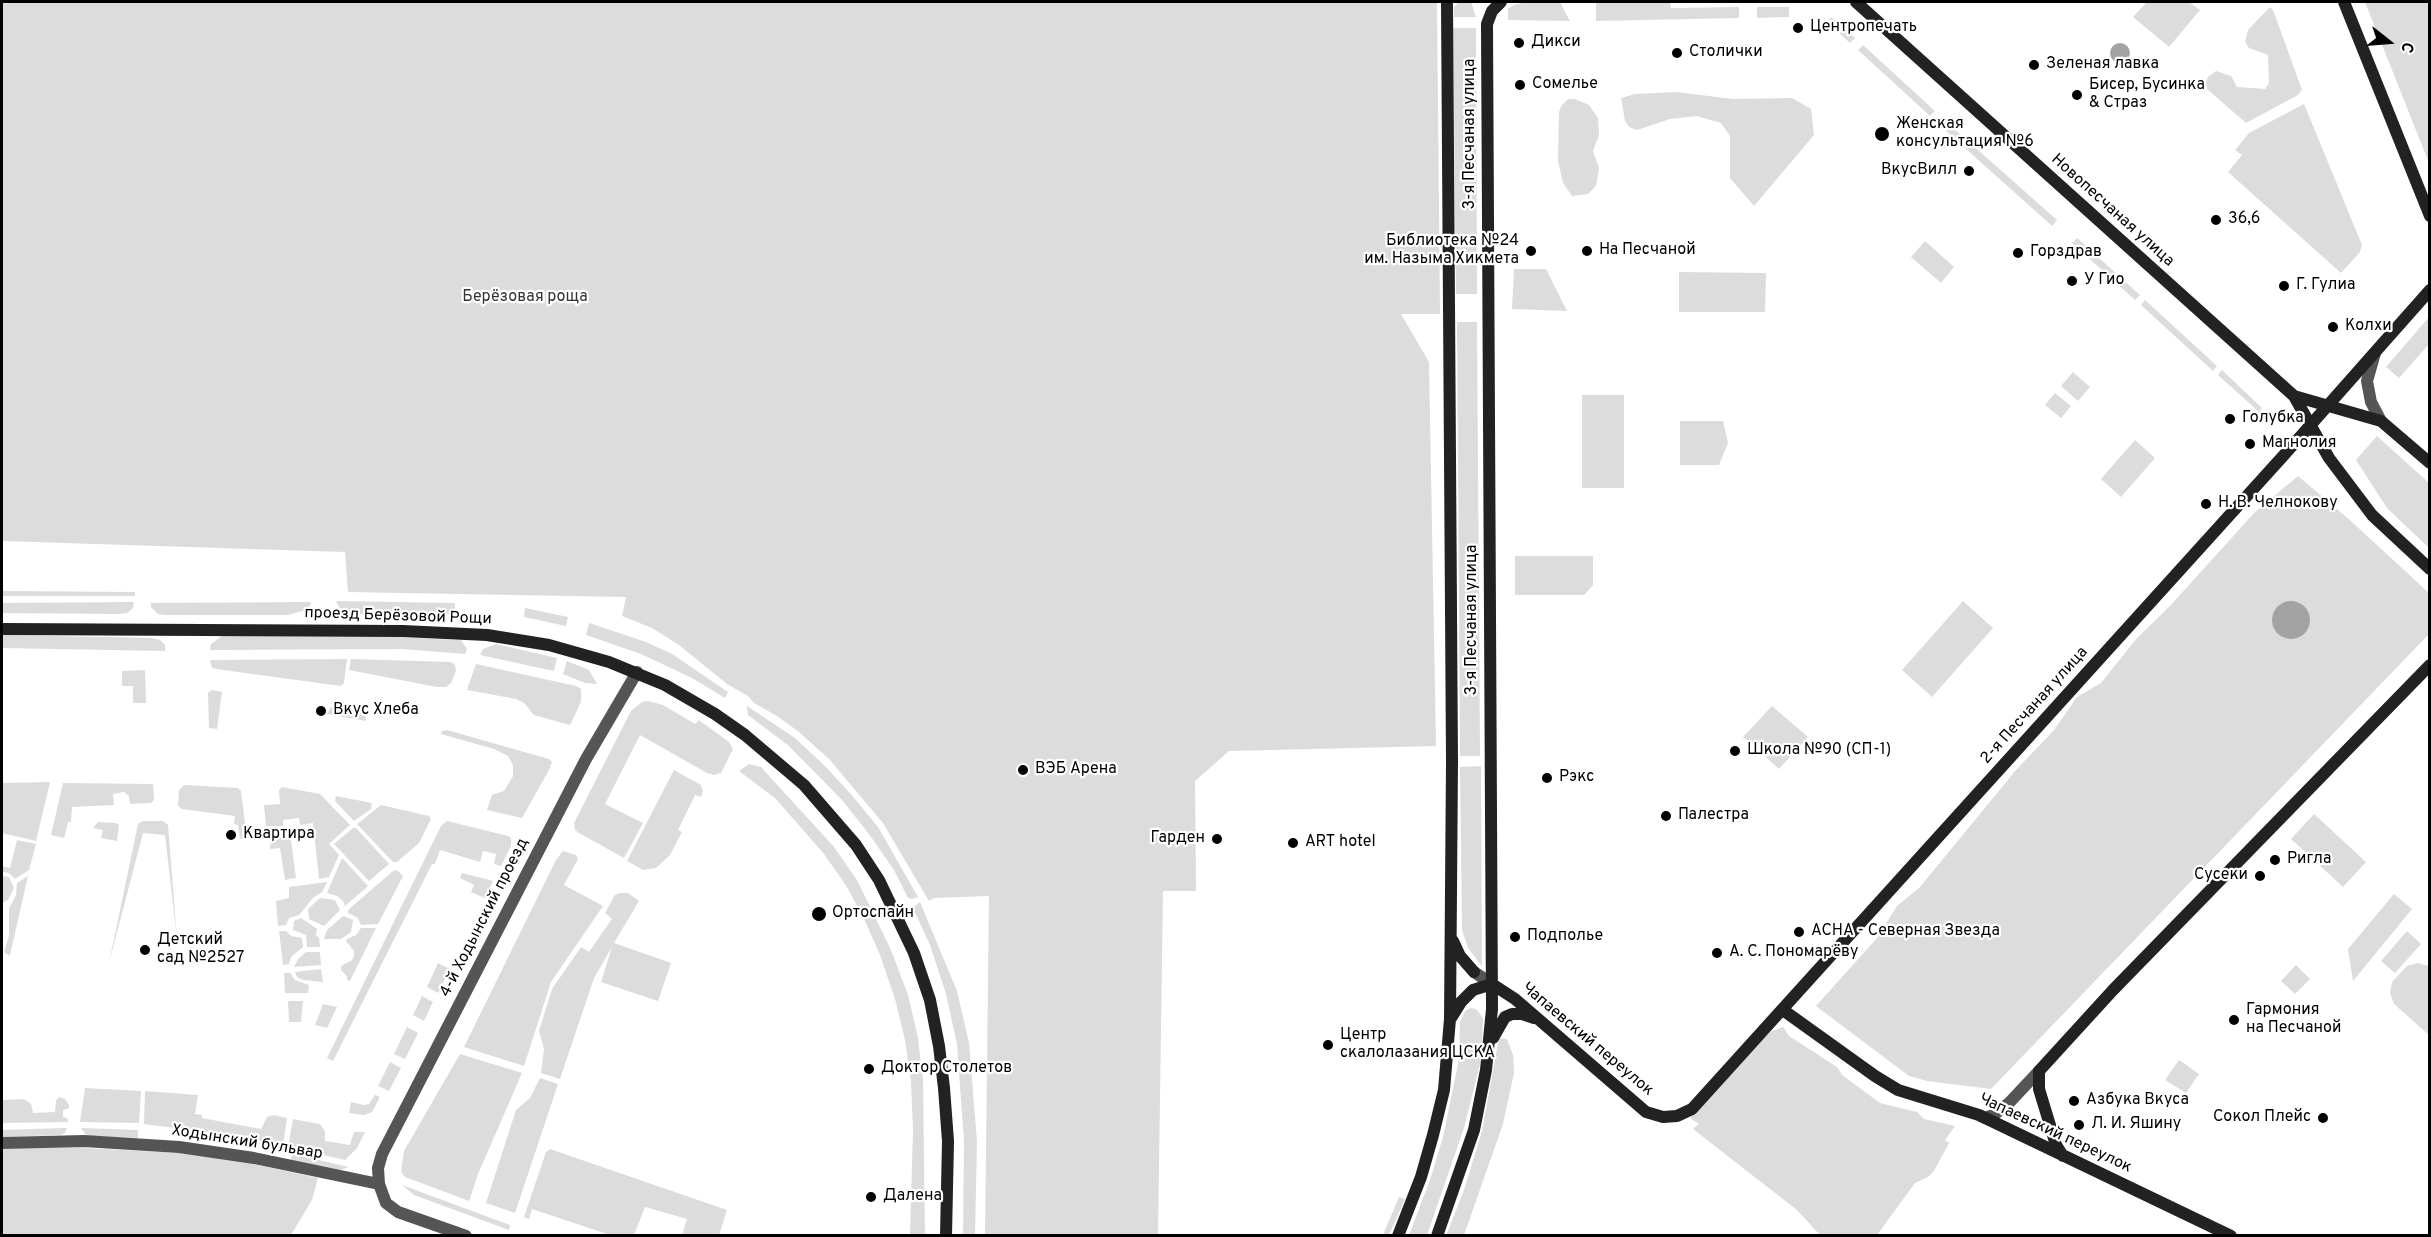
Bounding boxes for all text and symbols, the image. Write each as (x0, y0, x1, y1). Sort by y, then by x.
north arrow (2359, 12, 2419, 72)
place label: Центропечать (1810, 18, 1917, 38)
marker: Центропечать (1791, 21, 1805, 35)
place label: Дикси (1531, 33, 1581, 53)
marker: Дикси (1512, 36, 1526, 50)
text: С (2395, 39, 2417, 55)
place label: Столички (1689, 43, 1763, 63)
marker: Столички (1670, 46, 1684, 60)
place label: Зеленая лавка (2046, 55, 2159, 75)
marker: Зеленая лавка (2027, 58, 2041, 72)
street label: 3-я Песчаная улица (1461, 59, 1481, 209)
place label: Сомелье (1532, 75, 1598, 95)
place label: Бисер, Бусинка & Страз (2089, 76, 2205, 114)
marker: Сомелье (1513, 78, 1527, 92)
marker: Бисер, Бусинка & Страз (2070, 88, 2084, 102)
place label: Женская консультация №6 (1896, 115, 2034, 153)
marker: Женская консультация №6 (1873, 125, 1891, 143)
street label: Новопесчаная улица (2046, 151, 2178, 271)
place label: ВкусВилл (1881, 161, 1957, 181)
marker: ВкусВилл (1962, 164, 1976, 178)
place label: 36,6 (2228, 210, 2260, 230)
marker: 36,6 (2209, 213, 2223, 227)
place label: Библиотека №24 им. Назыма Хикмета (1364, 232, 1519, 270)
place label: На Песчаной (1599, 241, 1696, 261)
place label: Горздрав (2030, 243, 2102, 263)
marker: Библиотека №24 им. Назыма Хикмета (1524, 244, 1538, 258)
marker: На Песчаной (1580, 244, 1594, 258)
marker: Горздрав (2011, 246, 2025, 260)
place label: У Гио (2084, 271, 2124, 291)
marker: У Гио (2065, 274, 2079, 288)
place label: Г. Гулиа (2296, 276, 2355, 296)
marker: Г. Гулиа (2277, 279, 2291, 293)
park label: Берёзовая роща (462, 288, 588, 308)
place label: Колхи (2345, 317, 2392, 337)
marker: Колхи (2326, 320, 2340, 334)
place label: Голубка (2242, 409, 2304, 429)
marker: Голубка (2223, 412, 2237, 426)
place label: Магнолия (2262, 434, 2337, 454)
marker: Магнолия (2243, 437, 2257, 451)
place label: Н. В. Челнокову (2218, 494, 2338, 514)
marker: Н. В. Челнокову (2199, 497, 2213, 511)
street label: 3-я Песчаная улица (1463, 545, 1483, 695)
street label: проезд Берёзовой Рощи (304, 604, 492, 630)
street label: 2-я Песчаная улица (1977, 643, 2093, 769)
place label: Вкус Хлеба (333, 701, 419, 721)
marker: Вкус Хлеба (314, 704, 328, 718)
place label: Школа №90 (СП-1) (1747, 741, 1891, 761)
marker: Школа №90 (СП-1) (1728, 744, 1742, 758)
place label: ВЭБ Арена (1035, 760, 1117, 780)
marker: ВЭБ Арена (1016, 763, 1030, 777)
place label: Рэкс (1559, 768, 1594, 788)
marker: Рэкс (1540, 771, 1554, 785)
place label: Палестра (1678, 806, 1749, 826)
marker: Палестра (1659, 809, 1673, 823)
place label: Квартира (243, 825, 315, 845)
marker: Квартира (224, 828, 238, 842)
place label: Гарден (1150, 829, 1205, 849)
marker: Гарден (1210, 832, 1224, 846)
place label: ART hotel (1305, 833, 1376, 853)
street label: 4-й Ходынский проезд (437, 835, 533, 1001)
marker: ART hotel (1286, 836, 1300, 850)
place label: Ригла (2287, 850, 2331, 870)
marker: Ригла (2268, 853, 2282, 867)
place label: Сусеки (2194, 866, 2248, 886)
marker: Сусеки (2253, 869, 2267, 883)
place label: Ортоспайн (832, 904, 914, 924)
marker: Ортоспайн (810, 905, 828, 923)
place label: АСНА - Северная Звезда (1811, 922, 2000, 942)
marker: АСНА - Северная Звезда (1792, 925, 1806, 939)
place label: Подполье (1527, 927, 1603, 947)
marker: Подполье (1508, 930, 1522, 944)
place label: Детский сад №2527 (157, 931, 244, 969)
marker: Детский сад №2527 (138, 943, 152, 957)
place label: А. С. Пономарёву (1729, 943, 1858, 963)
marker: А. С. Пономарёву (1710, 946, 1724, 960)
street label: Чапаевский переулок (1517, 979, 1657, 1101)
place label: Гармония на Песчаной (2246, 1001, 2341, 1039)
marker: Гармония на Песчаной (2227, 1013, 2241, 1027)
place label: Центр скалолазания ЦСКА (1340, 1026, 1495, 1064)
marker: Центр скалолазания ЦСКА (1321, 1038, 1335, 1052)
place label: Доктор Столетов (881, 1059, 1012, 1079)
marker: Доктор Столетов (862, 1062, 876, 1076)
street label: Чапаевский переулок (1975, 1090, 2135, 1178)
place label: Азбука Вкуса (2086, 1091, 2189, 1111)
marker: Азбука Вкуса (2067, 1094, 2081, 1108)
place label: Сокол Плейс (2213, 1108, 2311, 1128)
marker: Сокол Плейс (2316, 1111, 2330, 1125)
place label: Л. И. Яшину (2091, 1115, 2181, 1135)
marker: Л. И. Яшину (2072, 1118, 2086, 1132)
street label: Ходынский бульвар (170, 1122, 324, 1164)
place label: Далена (883, 1187, 942, 1207)
marker: Далена (864, 1190, 878, 1204)

